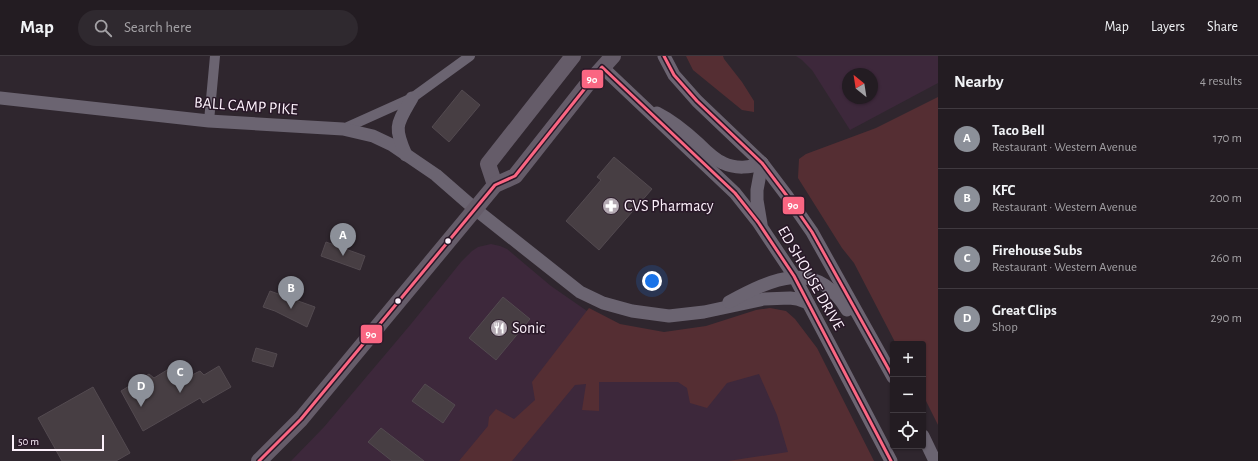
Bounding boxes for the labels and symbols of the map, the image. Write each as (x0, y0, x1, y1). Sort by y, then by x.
north arrow (842, 68, 878, 104)
line badge: 90 (581, 69, 604, 89)
text: 90 (586, 74, 598, 85)
street label: BALL CAMP PIKE (194, 94, 299, 118)
pharmacy icon: CVS Pharmacy (601, 196, 621, 216)
line badge: 90 (782, 196, 805, 215)
place label: CVS Pharmacy (624, 198, 714, 215)
text: 90 (787, 200, 799, 211)
pin: A (330, 223, 356, 256)
street label: ED SHOUSE DRIVE (775, 223, 847, 333)
unlabelled marker (443, 236, 453, 246)
your location (642, 271, 662, 291)
pin: B (278, 276, 304, 309)
unlabelled marker (393, 296, 403, 306)
restaurant icon: Sonic (489, 318, 509, 338)
place label: Sonic (512, 320, 545, 336)
line badge: 90 (360, 324, 383, 344)
text: 90 (365, 329, 377, 340)
pin: C (167, 360, 193, 393)
pin: D (128, 374, 154, 407)
scale bar (12, 433, 104, 452)

